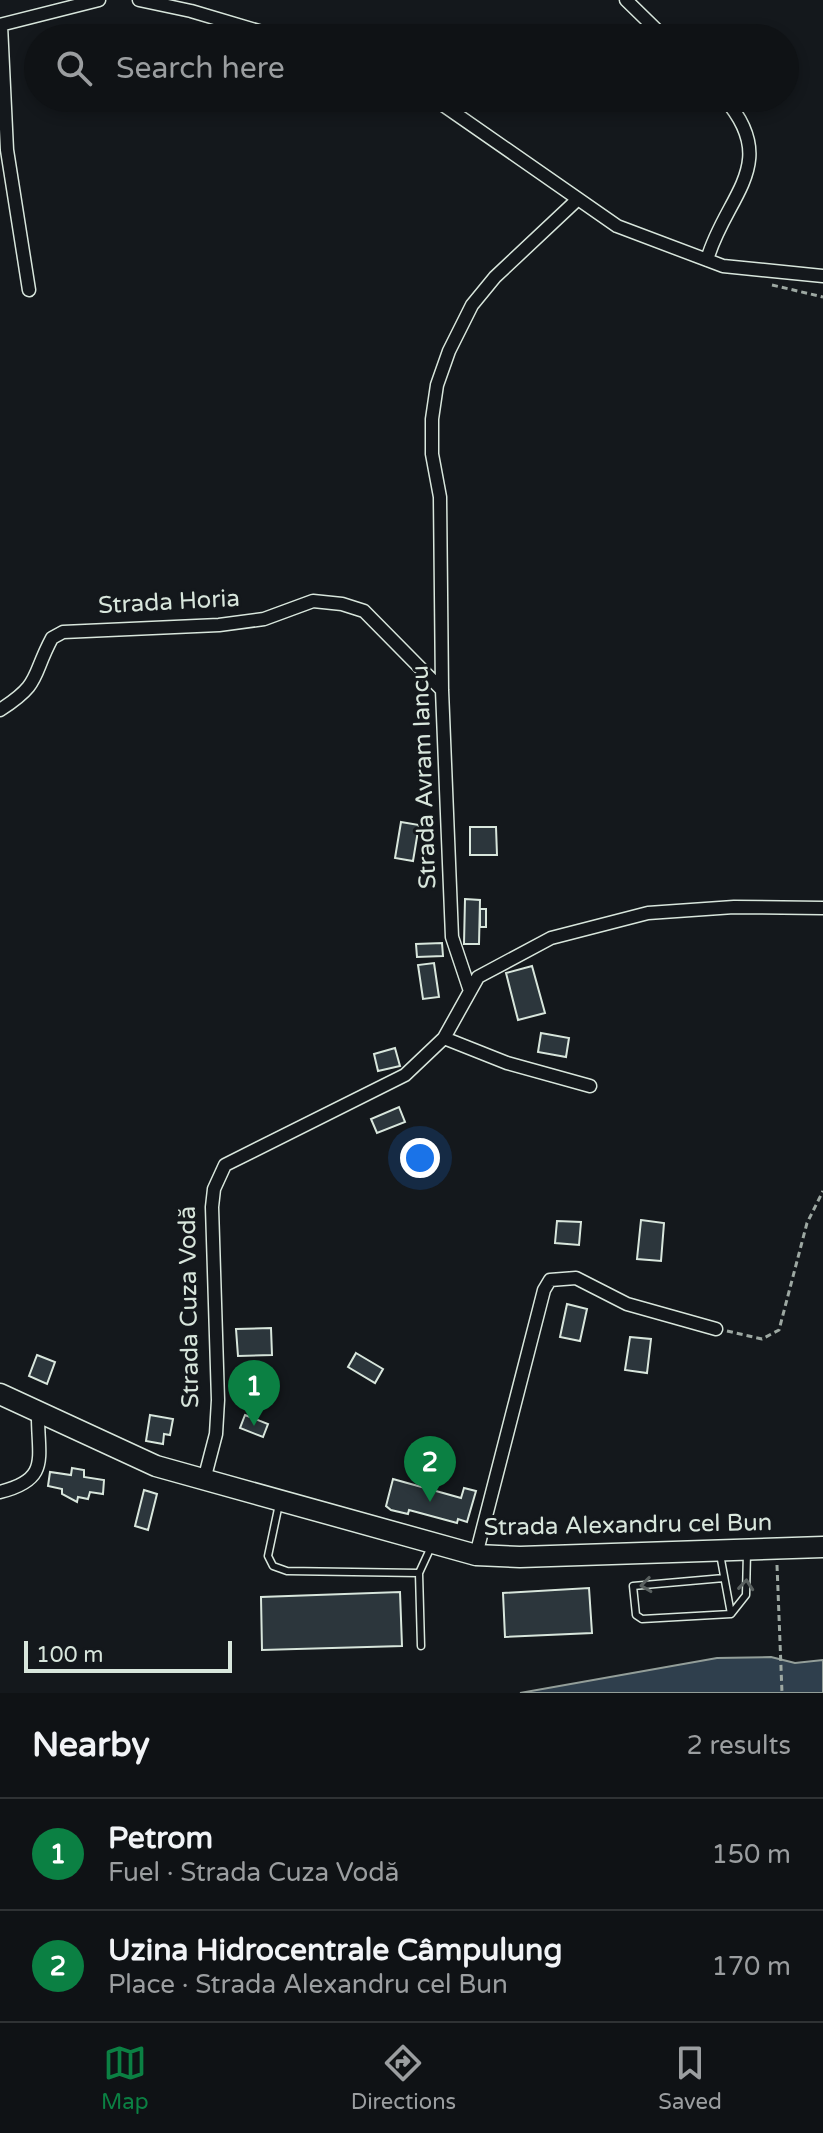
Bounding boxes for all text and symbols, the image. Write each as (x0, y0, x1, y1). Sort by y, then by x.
search box (24, 24, 799, 112)
icon: search (52, 46, 96, 90)
text: Search here (116, 50, 285, 87)
street label: Strada Horia (97, 584, 241, 620)
street label: Strada Avram Iancu (406, 665, 442, 889)
your location (400, 1138, 440, 1178)
street label: Strada Cuza Vodă (173, 1206, 205, 1408)
pin: 1 (228, 1360, 280, 1426)
pin: 2 (404, 1436, 456, 1502)
street label: Strada Alexandru cel Bun (483, 1508, 773, 1542)
one-way arrow (640, 1577, 653, 1594)
one-way arrow (737, 1578, 754, 1591)
scale bar (24, 1637, 232, 1673)
text: 100 m (36, 1642, 103, 1668)
text: Nearby (32, 1725, 150, 1766)
text: 2 results (686, 1730, 791, 1761)
text: Petrom (108, 1820, 213, 1857)
text: 1 (50, 1839, 66, 1870)
text: 150 m (711, 1839, 791, 1870)
text: Fuel · Strada Cuza Vodă (108, 1857, 399, 1888)
text: Uzina Hidrocentrale Câmpulung (108, 1932, 562, 1969)
text: 2 (50, 1951, 66, 1982)
text: 170 m (711, 1951, 791, 1982)
text: Place · Strada Alexandru cel Bun (108, 1969, 508, 2000)
tab: Map (101, 2041, 149, 2115)
tab: Directions (351, 2041, 456, 2115)
tab: Saved (658, 2041, 722, 2115)

